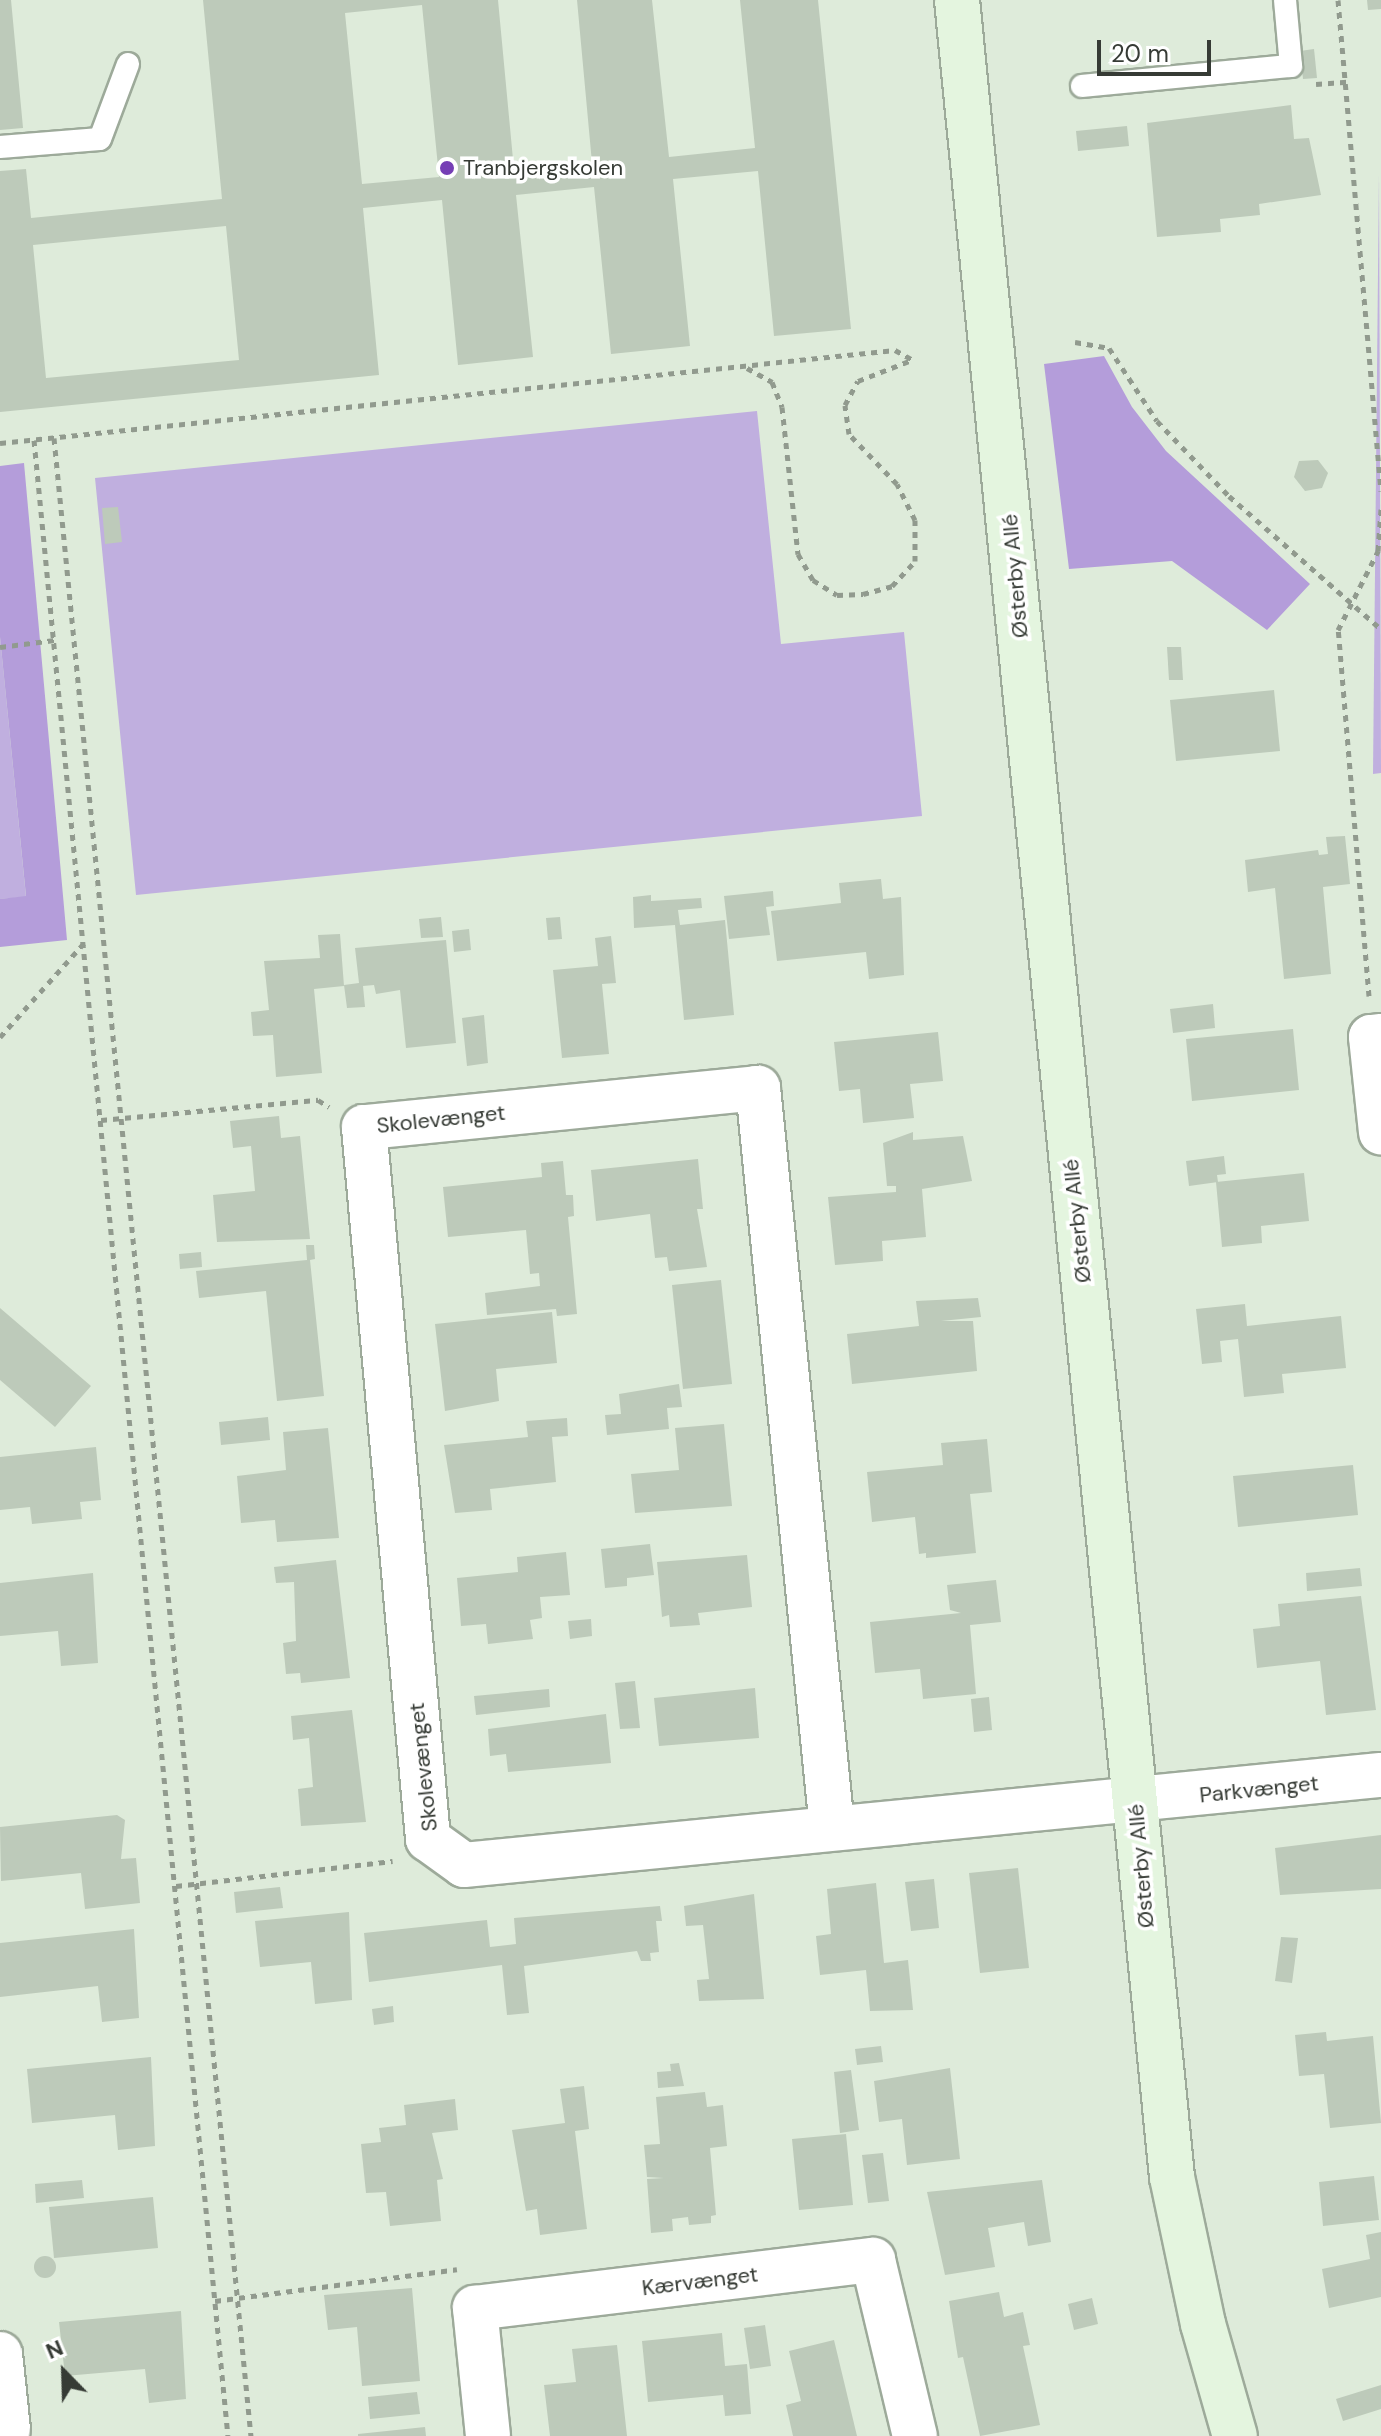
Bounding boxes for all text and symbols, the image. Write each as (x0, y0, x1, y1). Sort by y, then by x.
scale bar (1101, 24, 1215, 74)
text: 20 m (1111, 38, 1169, 69)
place label: Tranbjergskolen (463, 155, 623, 181)
marker: Tranbjergskolen (438, 159, 456, 177)
street label: Østerby Allé (996, 513, 1034, 639)
street label: Skolevænget (375, 1099, 507, 1139)
street label: Østerby Allé (1057, 1158, 1097, 1284)
street label: Skolevænget (403, 1701, 443, 1833)
street label: Parkvænget (1198, 1770, 1320, 1808)
street label: Østerby Allé (1122, 1803, 1160, 1929)
street label: Kærvænget (640, 2261, 760, 2301)
north arrow (24, 2332, 104, 2412)
text: N (41, 2333, 67, 2366)

